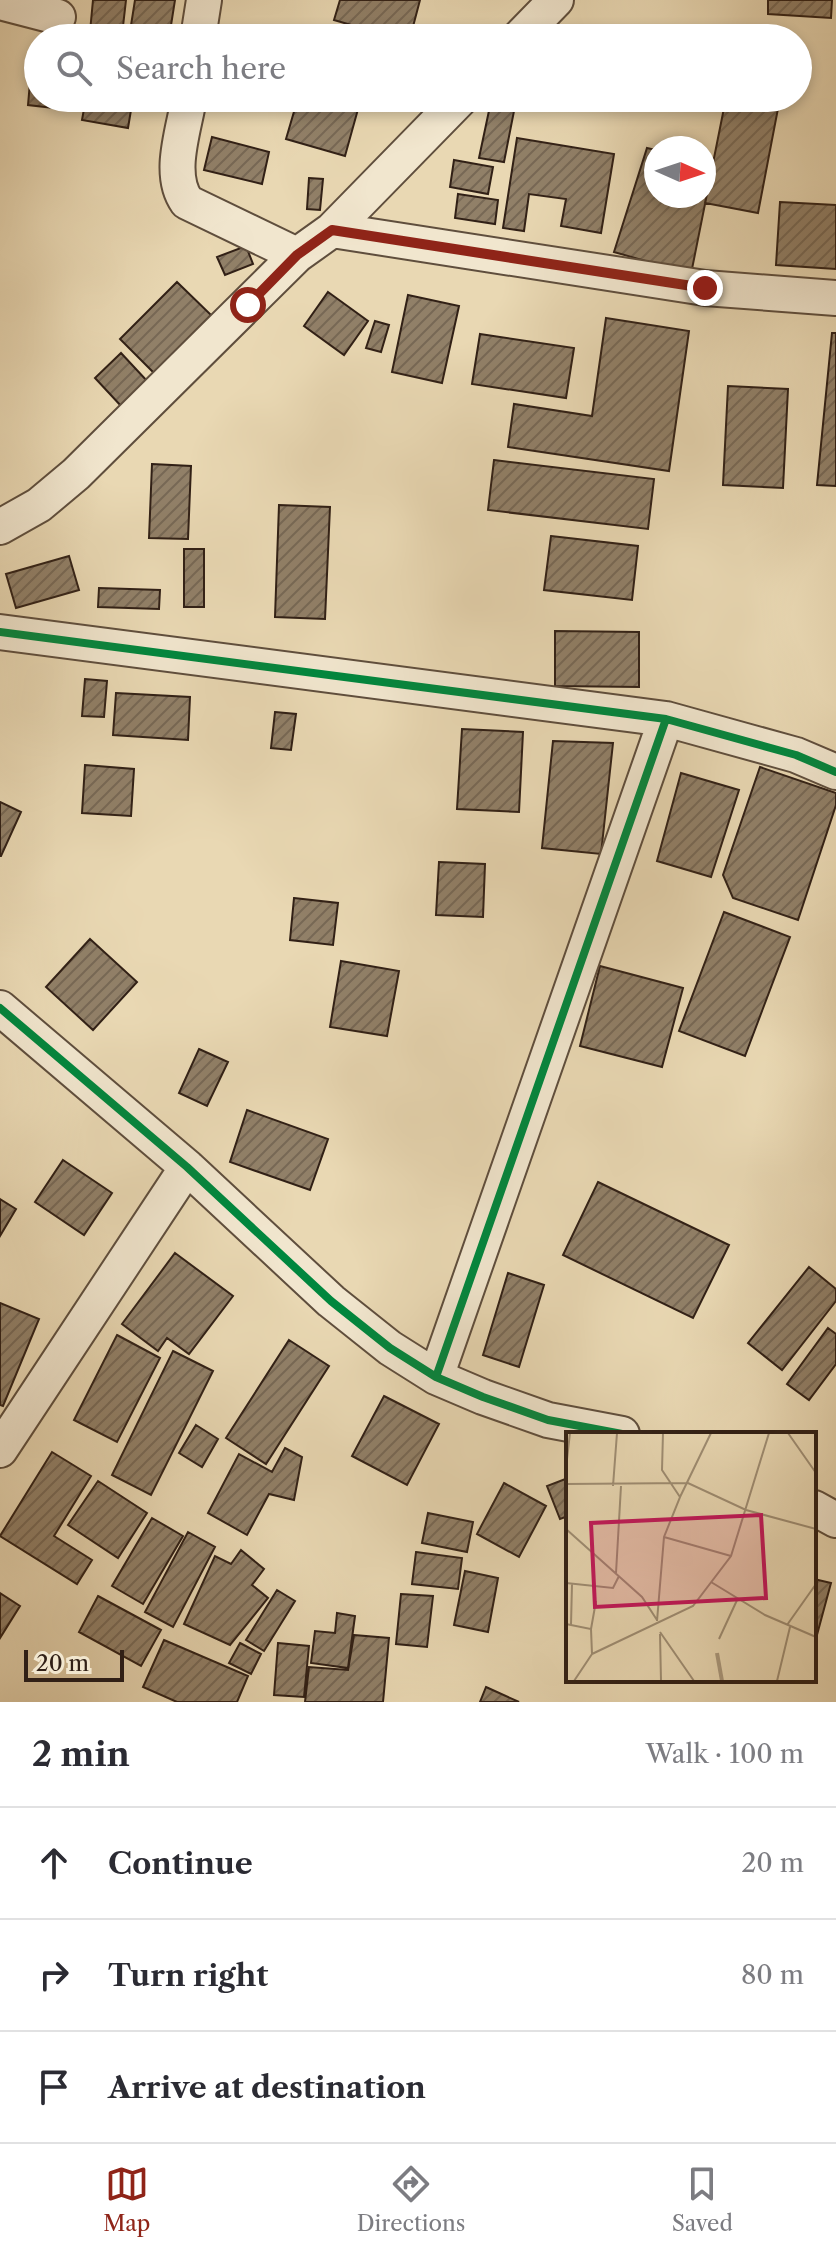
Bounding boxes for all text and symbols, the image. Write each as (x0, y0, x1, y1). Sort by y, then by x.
search box (24, 24, 812, 112)
icon: search (52, 46, 96, 90)
text: Search here (116, 50, 286, 87)
north arrow (644, 136, 716, 208)
route end (687, 270, 723, 306)
route start (230, 287, 266, 323)
inset map (566, 1432, 816, 1682)
scale bar (24, 1646, 124, 1682)
text: 20 m (36, 1650, 89, 1677)
text: 2 min (32, 1733, 130, 1775)
text: Walk · 100 m (646, 1738, 804, 1770)
icon: ahead (32, 1841, 76, 1885)
text: Continue (108, 1845, 253, 1882)
text: 20 m (741, 1847, 804, 1879)
icon: right (32, 1953, 76, 1997)
text: Turn right (108, 1957, 268, 1994)
text: 80 m (741, 1959, 804, 1991)
icon: arrive (32, 2065, 76, 2109)
text: Arrive at destination (108, 2069, 426, 2106)
tab: Map (103, 2162, 150, 2237)
tab: Directions (357, 2162, 465, 2237)
tab: Saved (672, 2162, 733, 2237)

